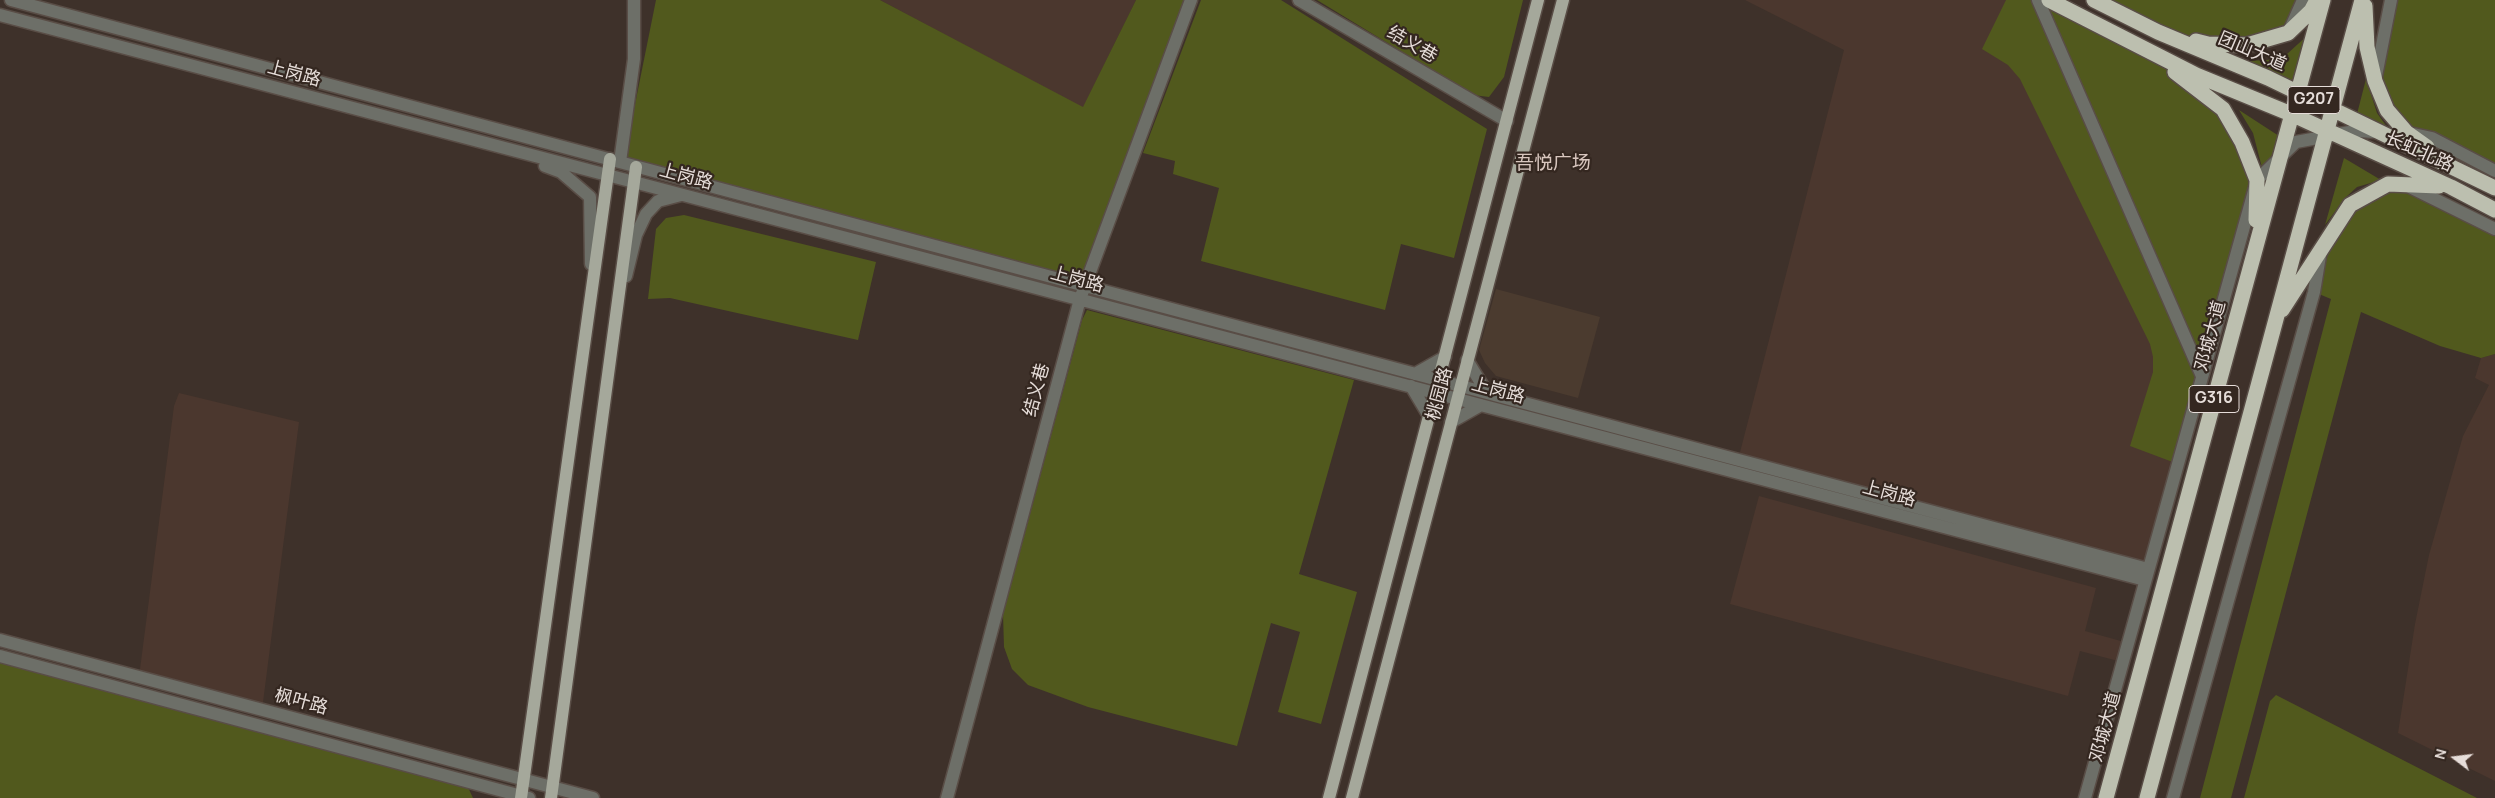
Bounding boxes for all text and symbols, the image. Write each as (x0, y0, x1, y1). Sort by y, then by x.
street label: 结义巷 (1383, 22, 1441, 68)
street label: 团山大道 (2215, 28, 2289, 76)
street label: 上岗路 (265, 57, 323, 91)
road number: G207 (2288, 86, 2340, 114)
street label: 长虹北路 (2382, 127, 2456, 177)
district label: 吾悦广场 (1515, 153, 1591, 175)
street label: 上岗路 (657, 160, 715, 194)
street label: 上岗路 (1048, 263, 1106, 297)
street label: 邓城大道 (2191, 298, 2231, 374)
street label: 结义巷 (1020, 361, 1054, 419)
street label: 桃园路 (1423, 365, 1457, 423)
street label: 上岗路 (1469, 374, 1527, 408)
road number: G316 (2189, 386, 2239, 412)
street label: 上岗路 (1860, 477, 1918, 511)
street label: 枫叶路 (272, 685, 330, 719)
street label: 邓城大道 (2086, 689, 2126, 765)
north arrow (2430, 733, 2480, 783)
text: N (2430, 747, 2451, 761)

